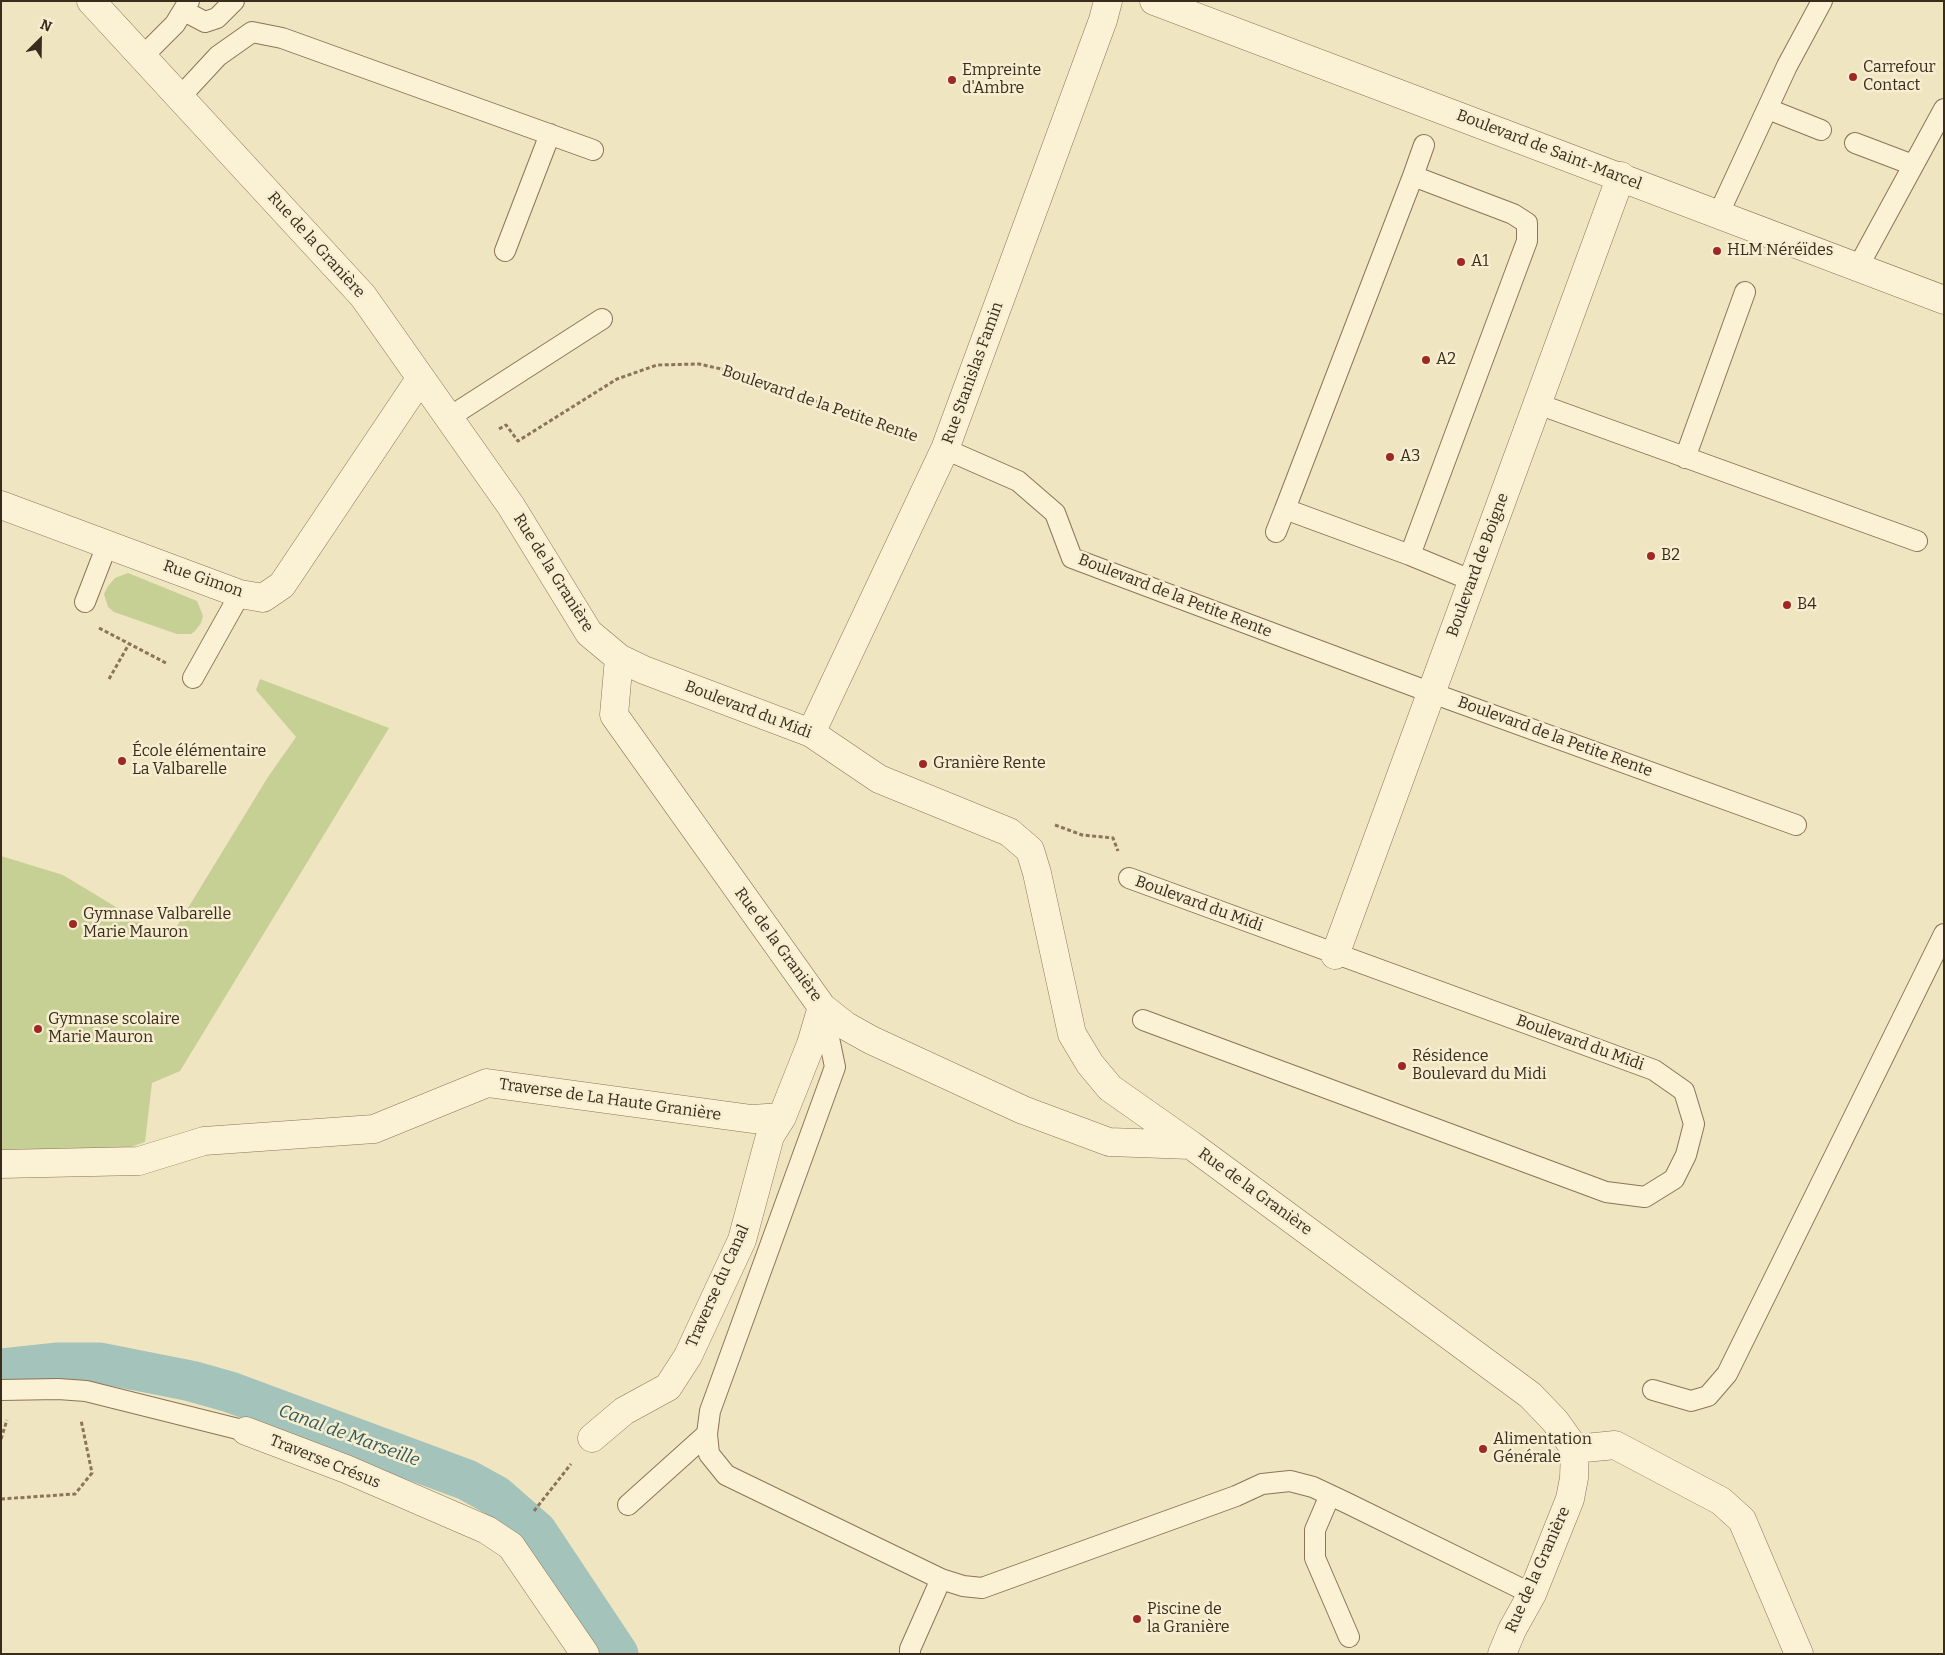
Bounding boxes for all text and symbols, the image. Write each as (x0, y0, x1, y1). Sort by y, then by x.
north arrow (15, 15, 65, 65)
text: N (38, 16, 54, 36)
place label: Carrefour Contact (1863, 58, 1936, 96)
place label: Empreinte d'Ambre (962, 61, 1041, 99)
marker: Carrefour Contact (1847, 71, 1859, 83)
marker: Empreinte d'Ambre (946, 74, 958, 86)
street label: Boulevard de Saint-Marcel (1454, 106, 1644, 194)
street label: Rue de la Granière (263, 188, 369, 302)
place label: HLM Néréïdes (1727, 241, 1833, 261)
marker: HLM Néréïdes (1711, 245, 1723, 257)
place label: A1 (1471, 252, 1489, 272)
marker: A1 (1455, 256, 1467, 268)
street label: Rue Stanislas Famin (938, 299, 1008, 447)
place label: A2 (1436, 350, 1456, 370)
marker: A2 (1420, 354, 1432, 366)
street label: Boulevard de la Petite Rente (720, 361, 920, 447)
place label: A3 (1400, 447, 1420, 467)
marker: A3 (1384, 451, 1396, 463)
street label: Boulevard de Boigne (1443, 490, 1513, 640)
street label: Rue de la Granière (509, 510, 597, 636)
place label: B2 (1661, 546, 1680, 566)
street label: Boulevard de la Petite Rente (1075, 550, 1275, 642)
marker: B2 (1645, 550, 1657, 562)
street label: Rue Gimon (160, 556, 246, 602)
place label: B4 (1797, 595, 1817, 615)
marker: B4 (1781, 599, 1793, 611)
street label: Boulevard du Midi (682, 677, 814, 743)
street label: Boulevard de la Petite Rente (1455, 693, 1655, 781)
place label: École élémentaire La Valbarelle (132, 742, 266, 780)
place label: Granière Rente (933, 754, 1046, 774)
marker: École élémentaire La Valbarelle (116, 755, 128, 767)
marker: Granière Rente (917, 758, 929, 770)
street label: Boulevard du Midi (1133, 872, 1265, 936)
street label: Rue de la Granière (730, 884, 826, 1006)
place label: Gymnase Valbarelle Marie Mauron (83, 905, 231, 943)
marker: Gymnase Valbarelle Marie Mauron (67, 918, 79, 930)
place label: Gymnase scolaire Marie Mauron (48, 1010, 180, 1048)
street label: Boulevard du Midi (1514, 1011, 1646, 1075)
marker: Gymnase scolaire Marie Mauron (32, 1023, 44, 1035)
place label: Résidence Boulevard du Midi (1412, 1047, 1546, 1085)
marker: Résidence Boulevard du Midi (1396, 1060, 1408, 1072)
street label: Traverse de La Haute Granière (498, 1075, 722, 1125)
street label: Rue de la Granière (1194, 1144, 1316, 1240)
street label: Traverse du Canal (682, 1222, 754, 1350)
water label: Canal de Marseille (276, 1400, 422, 1472)
place label: Alimentation Générale (1493, 1430, 1592, 1468)
street label: Traverse Crésus (267, 1431, 383, 1493)
marker: Alimentation Générale (1477, 1443, 1489, 1455)
street label: Rue de la Granière (1502, 1504, 1574, 1636)
place label: Piscine de la Granière (1147, 1600, 1230, 1638)
marker: Piscine de la Granière (1131, 1613, 1143, 1625)

